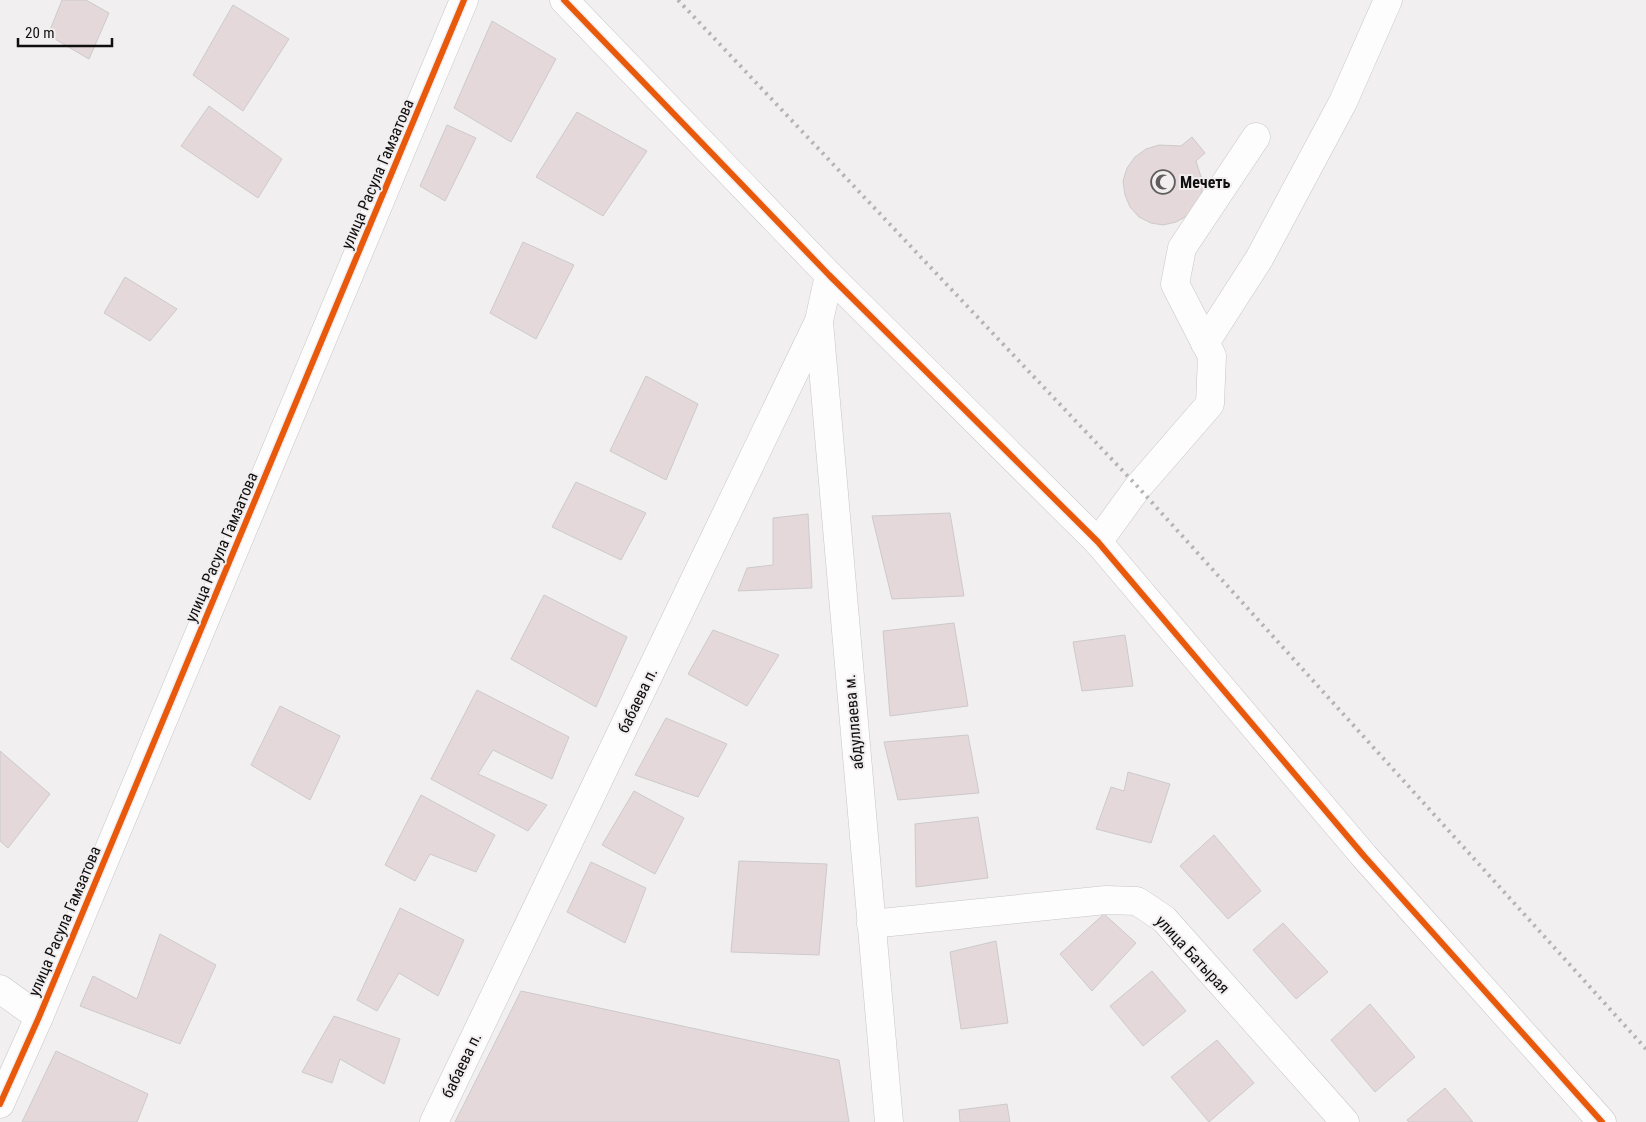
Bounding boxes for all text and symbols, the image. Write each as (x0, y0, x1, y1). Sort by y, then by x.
scale bar (18, 15, 111, 47)
text: 20 m (25, 24, 55, 42)
street label: улица Расула Гамзатова (337, 96, 418, 252)
mosque icon: Мечеть (1150, 169, 1176, 195)
place label: Мечеть (1180, 173, 1230, 192)
street label: улица Расула Гамзатова (181, 469, 262, 625)
street label: бабаева п. (614, 665, 661, 736)
street label: абдуллаева м. (840, 673, 867, 770)
street label: улица Расула Гамзатова (24, 843, 105, 999)
street label: улица Батырая (1152, 911, 1234, 997)
street label: бабаева п. (438, 1030, 485, 1101)

